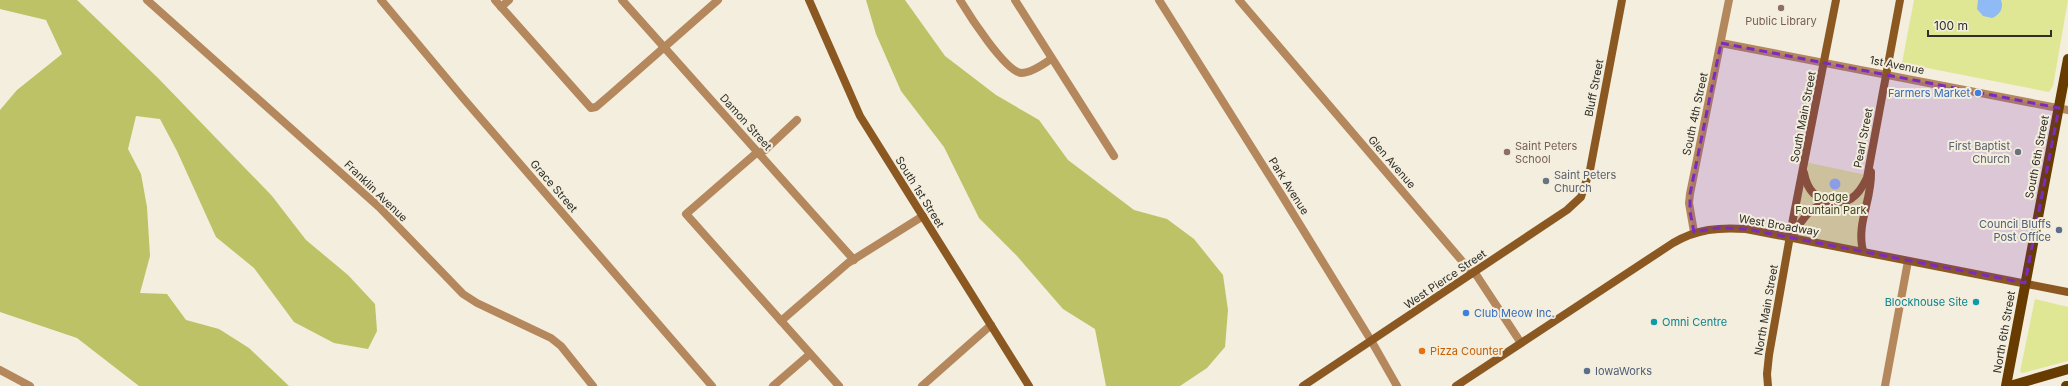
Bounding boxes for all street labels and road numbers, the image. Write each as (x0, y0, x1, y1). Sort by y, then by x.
street label: 1st Avenue (1868, 53, 1926, 77)
street label: Bluff Street (1582, 58, 1607, 118)
street label: South Main Street (1787, 70, 1819, 164)
street label: South 4th Street (1679, 71, 1711, 157)
street label: Damon Street (717, 91, 775, 153)
street label: Pearl Street (1850, 106, 1876, 169)
street label: South 6th Street (2022, 114, 2052, 200)
street label: Glen Avenue (1365, 133, 1419, 191)
street label: South 1st Street (893, 154, 948, 231)
street label: Park Avenue (1266, 155, 1312, 217)
street label: Franklin Avenue (341, 157, 411, 225)
street label: Grace Street (527, 157, 581, 216)
street label: West Broadway (1738, 211, 1820, 239)
street label: West Pierce Street (1401, 246, 1489, 312)
street label: North Main Street (1751, 263, 1781, 356)
street label: North 6th Street (1990, 289, 2018, 374)

